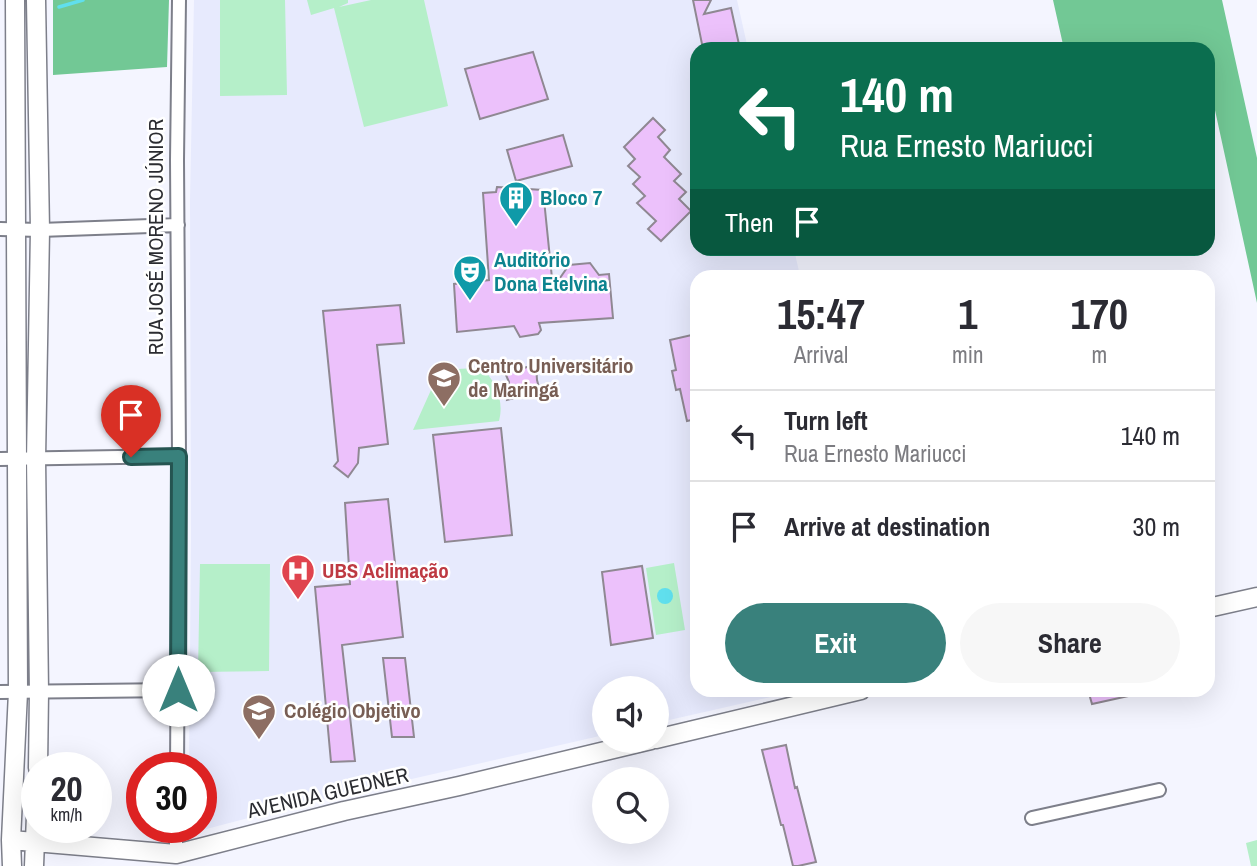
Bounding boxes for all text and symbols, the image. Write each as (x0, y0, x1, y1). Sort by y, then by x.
text: 140 m (840, 61, 954, 127)
icon: left (725, 70, 816, 161)
street label: RUA JOSÉ MORENO JÚNIOR (141, 119, 170, 355)
text: Rua Ernesto Mariucci (840, 124, 1094, 167)
building icon: Bloco 7 (497, 179, 535, 228)
place label: Bloco 7 (540, 183, 603, 212)
icon: arrive (788, 203, 826, 241)
text: Then (725, 205, 774, 240)
place label: Auditório Dona Etelvina (494, 245, 608, 298)
theatre icon: Auditório Dona Etelvina (451, 253, 489, 302)
text: 15:47 (777, 286, 865, 342)
text: 1 (958, 286, 977, 342)
text: 170 (1071, 286, 1128, 342)
text: Arrival (794, 339, 848, 370)
text: min (952, 339, 984, 370)
text: m (1091, 339, 1107, 370)
place label: Centro Universitário de Maringá (468, 351, 634, 404)
school or university icon: Centro Universitário de Maringá (425, 359, 463, 408)
pin (101, 385, 161, 457)
icon: arrive (112, 396, 150, 434)
text: Turn left (784, 403, 868, 438)
icon: left (725, 417, 763, 455)
text: 140 m (1121, 418, 1180, 453)
text: Rua Ernesto Mariucci (784, 438, 966, 469)
icon: arrive (725, 508, 763, 546)
text: Arrive at destination (784, 509, 990, 544)
text: 30 m (1133, 509, 1180, 544)
hospital icon: UBS Aclimação (279, 552, 317, 601)
place label: UBS Aclimação (322, 556, 449, 585)
button: Exit (725, 603, 946, 683)
button: Share (960, 603, 1180, 683)
position arrow (141, 653, 215, 727)
map controls (592, 676, 669, 844)
button: sound (592, 676, 669, 753)
school or university icon: Colégio Objetivo (240, 692, 278, 741)
place label: Colégio Objetivo (284, 696, 421, 725)
speed limit sign: 30 (126, 752, 217, 843)
street label: AVENIDA GUEDNER (244, 760, 411, 825)
text: 20 (51, 765, 82, 812)
button: search (592, 767, 669, 844)
text: km/h (51, 802, 83, 827)

